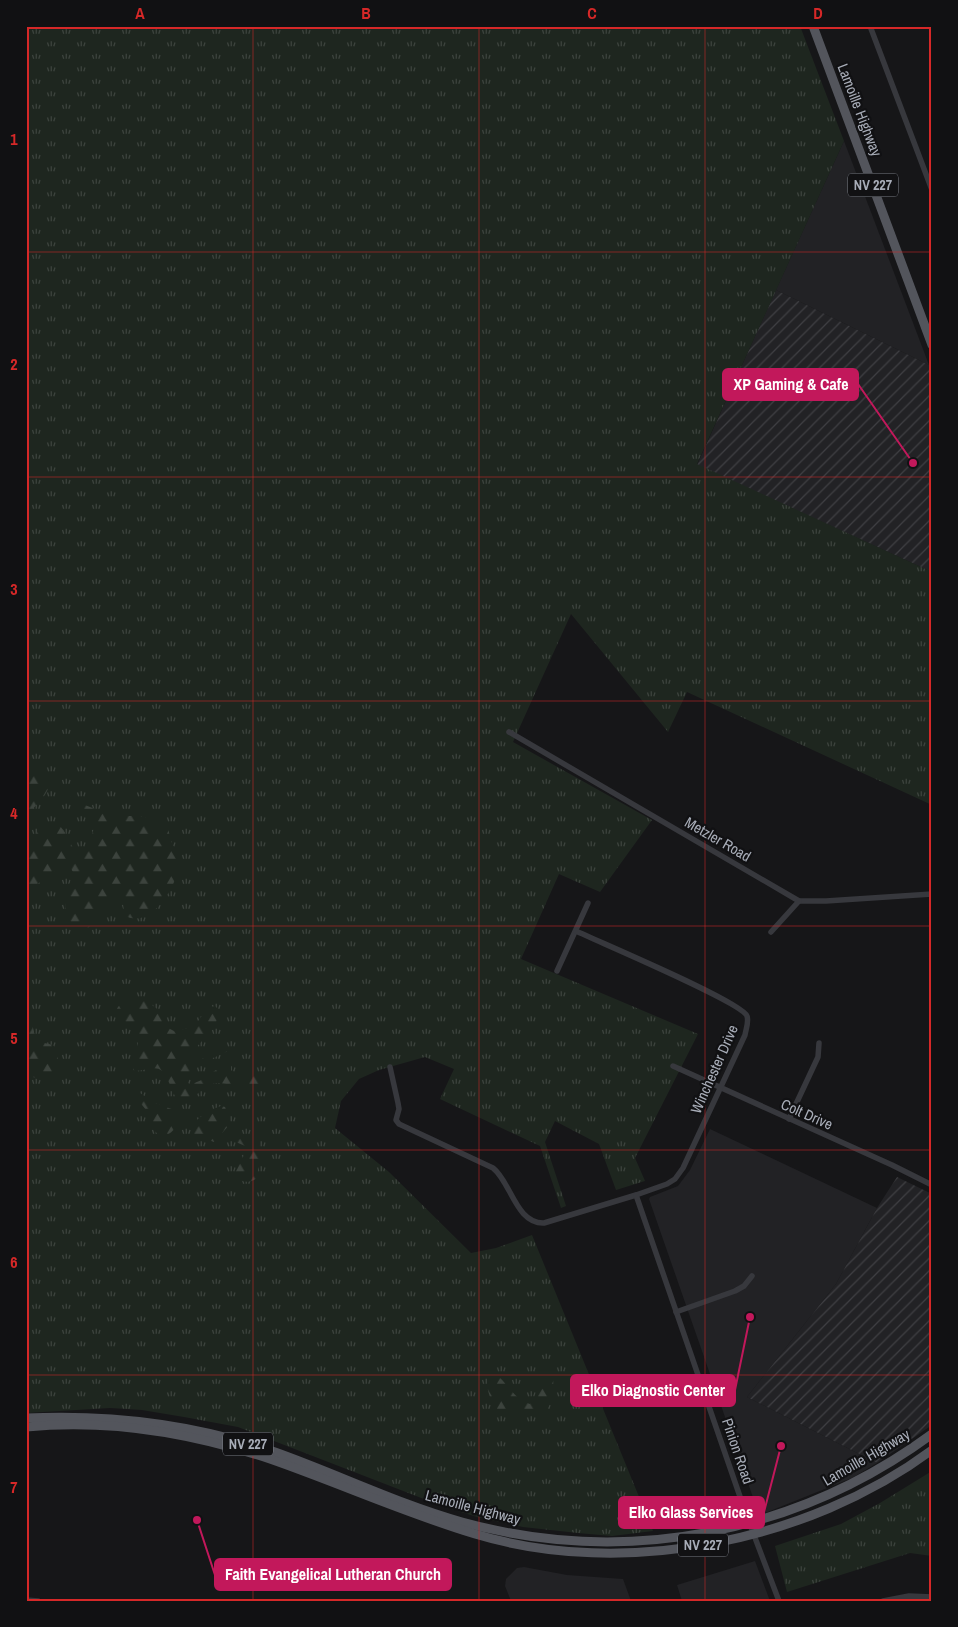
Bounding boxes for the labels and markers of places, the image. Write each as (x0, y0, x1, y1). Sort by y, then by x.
callout: XP Gaming & Cafe (723, 369, 858, 400)
callout: Elko Diagnostic Center (571, 1375, 735, 1406)
callout: Elko Glass Services (619, 1497, 764, 1528)
callout: Faith Evangelical Lutheran Church (215, 1559, 451, 1590)

